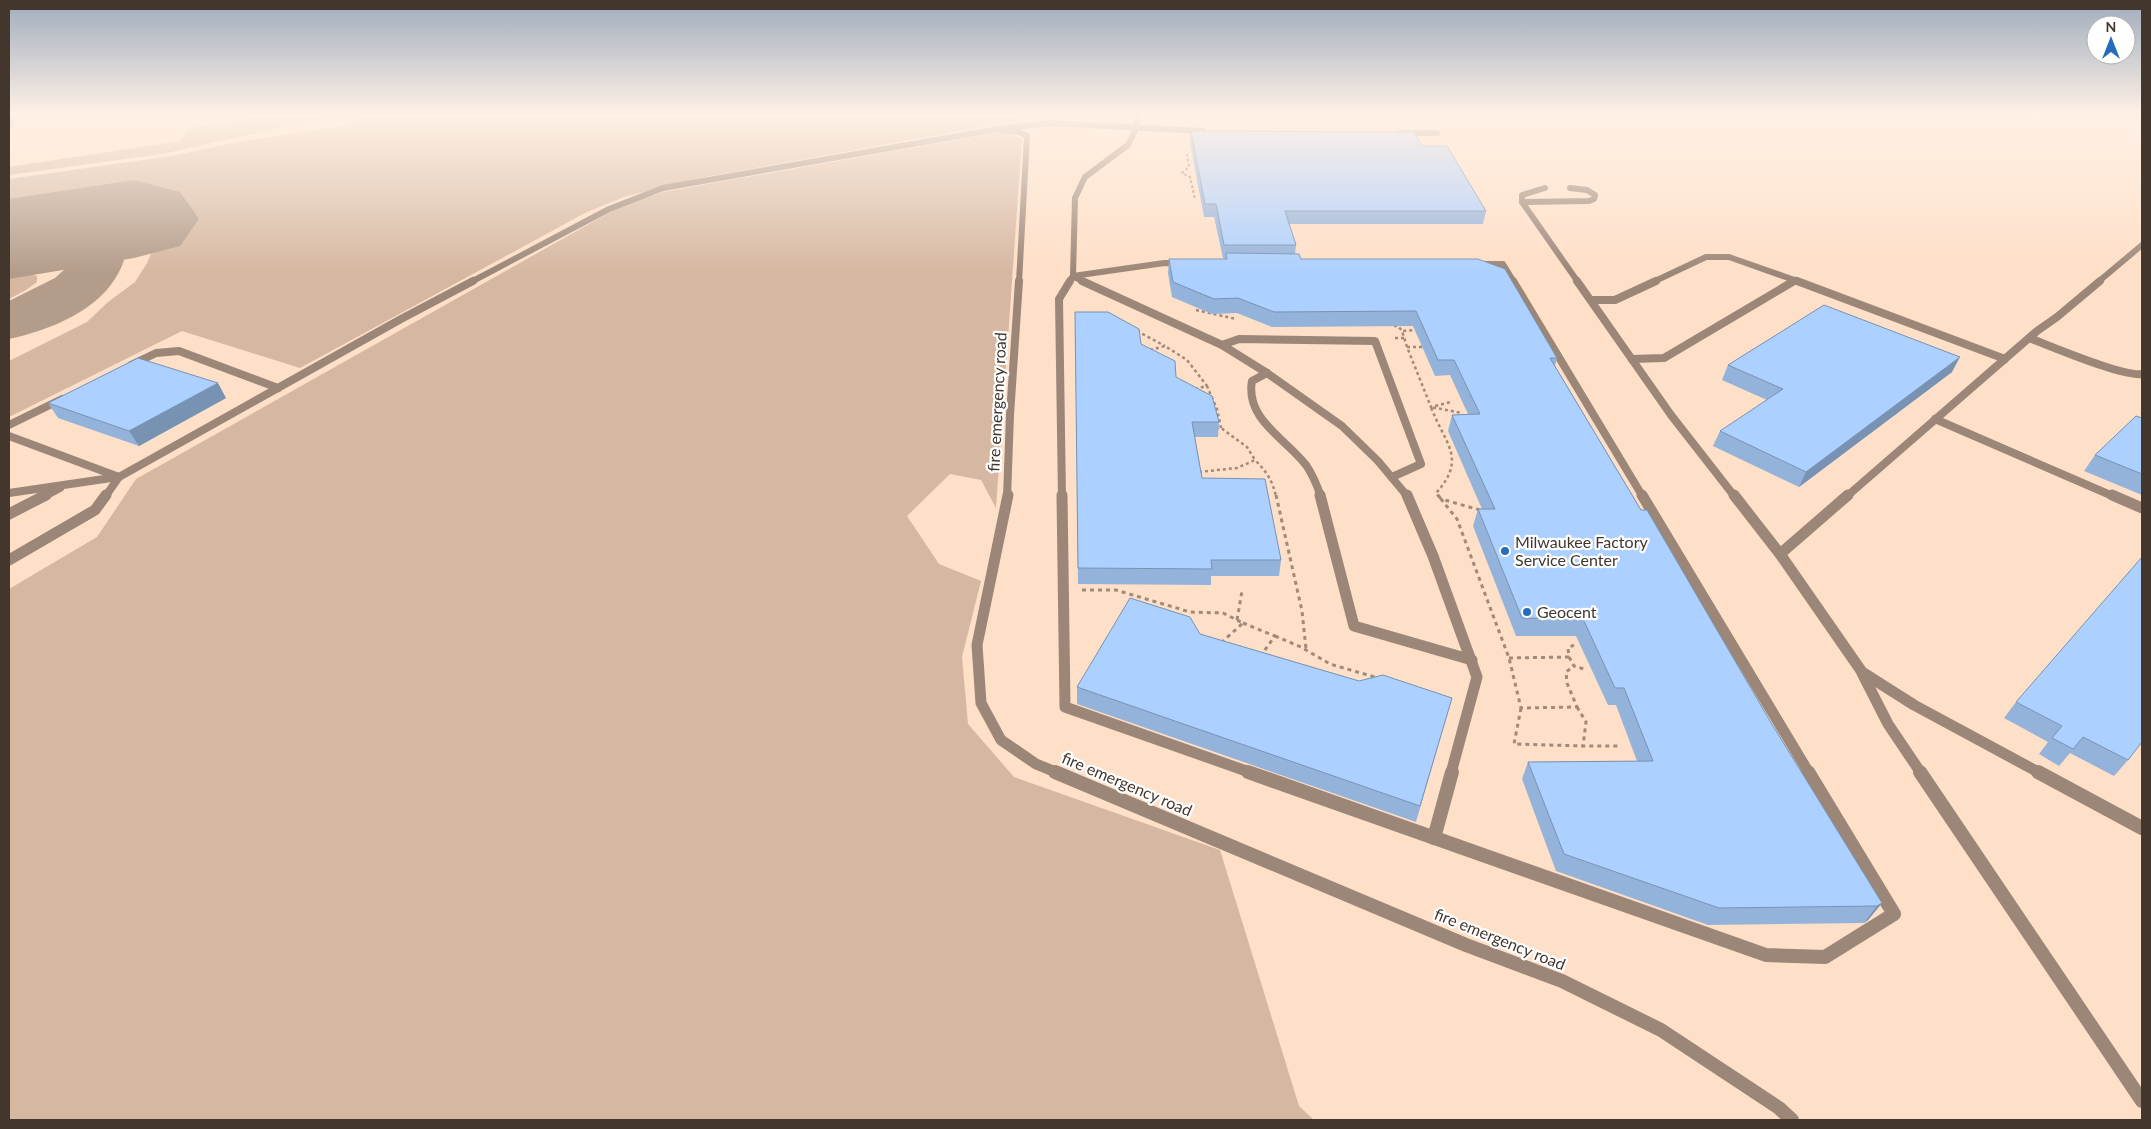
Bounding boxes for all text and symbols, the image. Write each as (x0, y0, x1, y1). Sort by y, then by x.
north arrow (2086, 15, 2136, 65)
text: N (2106, 18, 2116, 35)
street label: fire emergency road (983, 332, 1010, 472)
place label: Milwaukee Factory Service Center (1515, 532, 1648, 569)
marker: Milwaukee Factory Service Center (1499, 545, 1511, 557)
place label: Geocent (1537, 602, 1597, 621)
marker: Geocent (1521, 606, 1533, 618)
street label: fire emergency road (1059, 748, 1195, 820)
street label: fire emergency road (1432, 904, 1568, 973)

